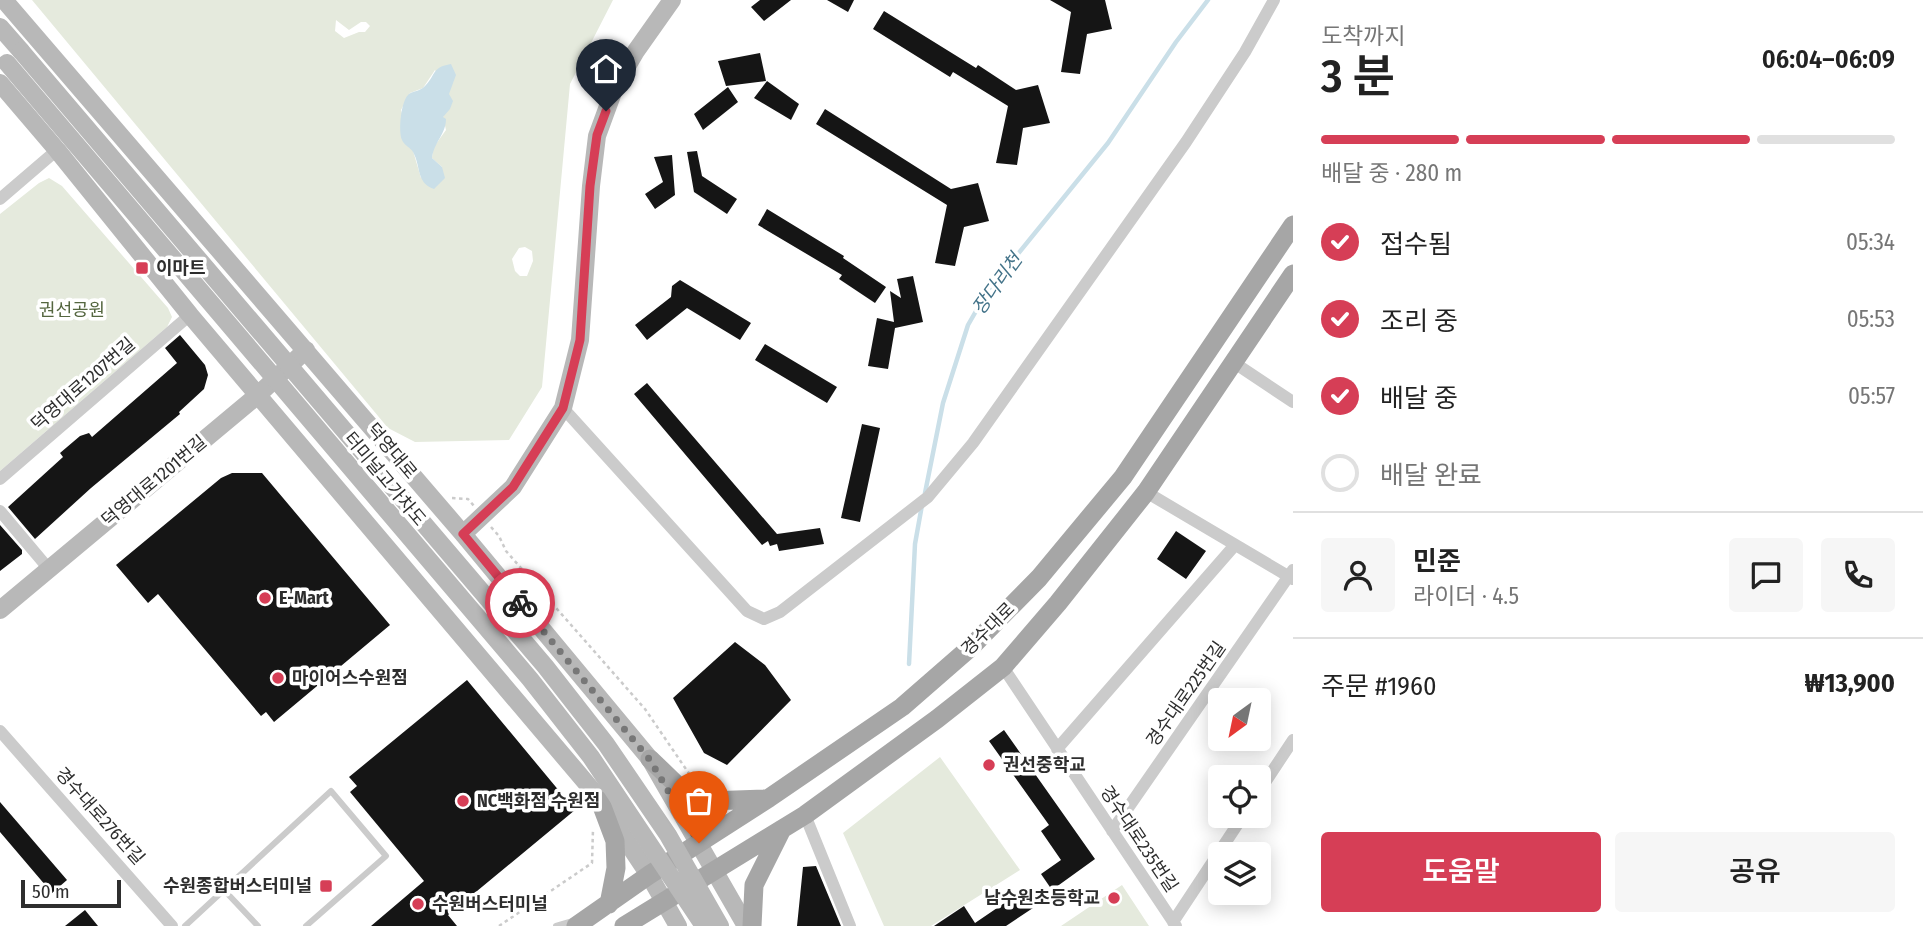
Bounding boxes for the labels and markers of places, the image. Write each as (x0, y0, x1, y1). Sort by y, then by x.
pin (576, 39, 636, 111)
place label: 이마트 (156, 257, 206, 279)
marker: 이마트 (134, 260, 150, 276)
place label: E-Mart (279, 587, 329, 609)
marker: E-Mart (257, 590, 273, 606)
place label: 마이어스수원점 (292, 667, 408, 689)
marker: 마이어스수원점 (270, 670, 286, 686)
place label: 권선중학교 (1003, 754, 1086, 776)
marker: 권선중학교 (981, 757, 997, 773)
pin (669, 771, 729, 843)
place label: NC백화점 수원점 (477, 790, 600, 812)
marker: NC백화점 수원점 (455, 793, 471, 809)
place label: 수원종합버스터미널 (163, 875, 312, 897)
marker: 수원종합버스터미널 (318, 878, 334, 894)
place label: 남수원초등학교 (984, 887, 1100, 909)
marker: 남수원초등학교 (1106, 890, 1122, 906)
place label: 수원버스터미널 (432, 893, 548, 915)
marker: 수원버스터미널 (410, 896, 426, 912)

